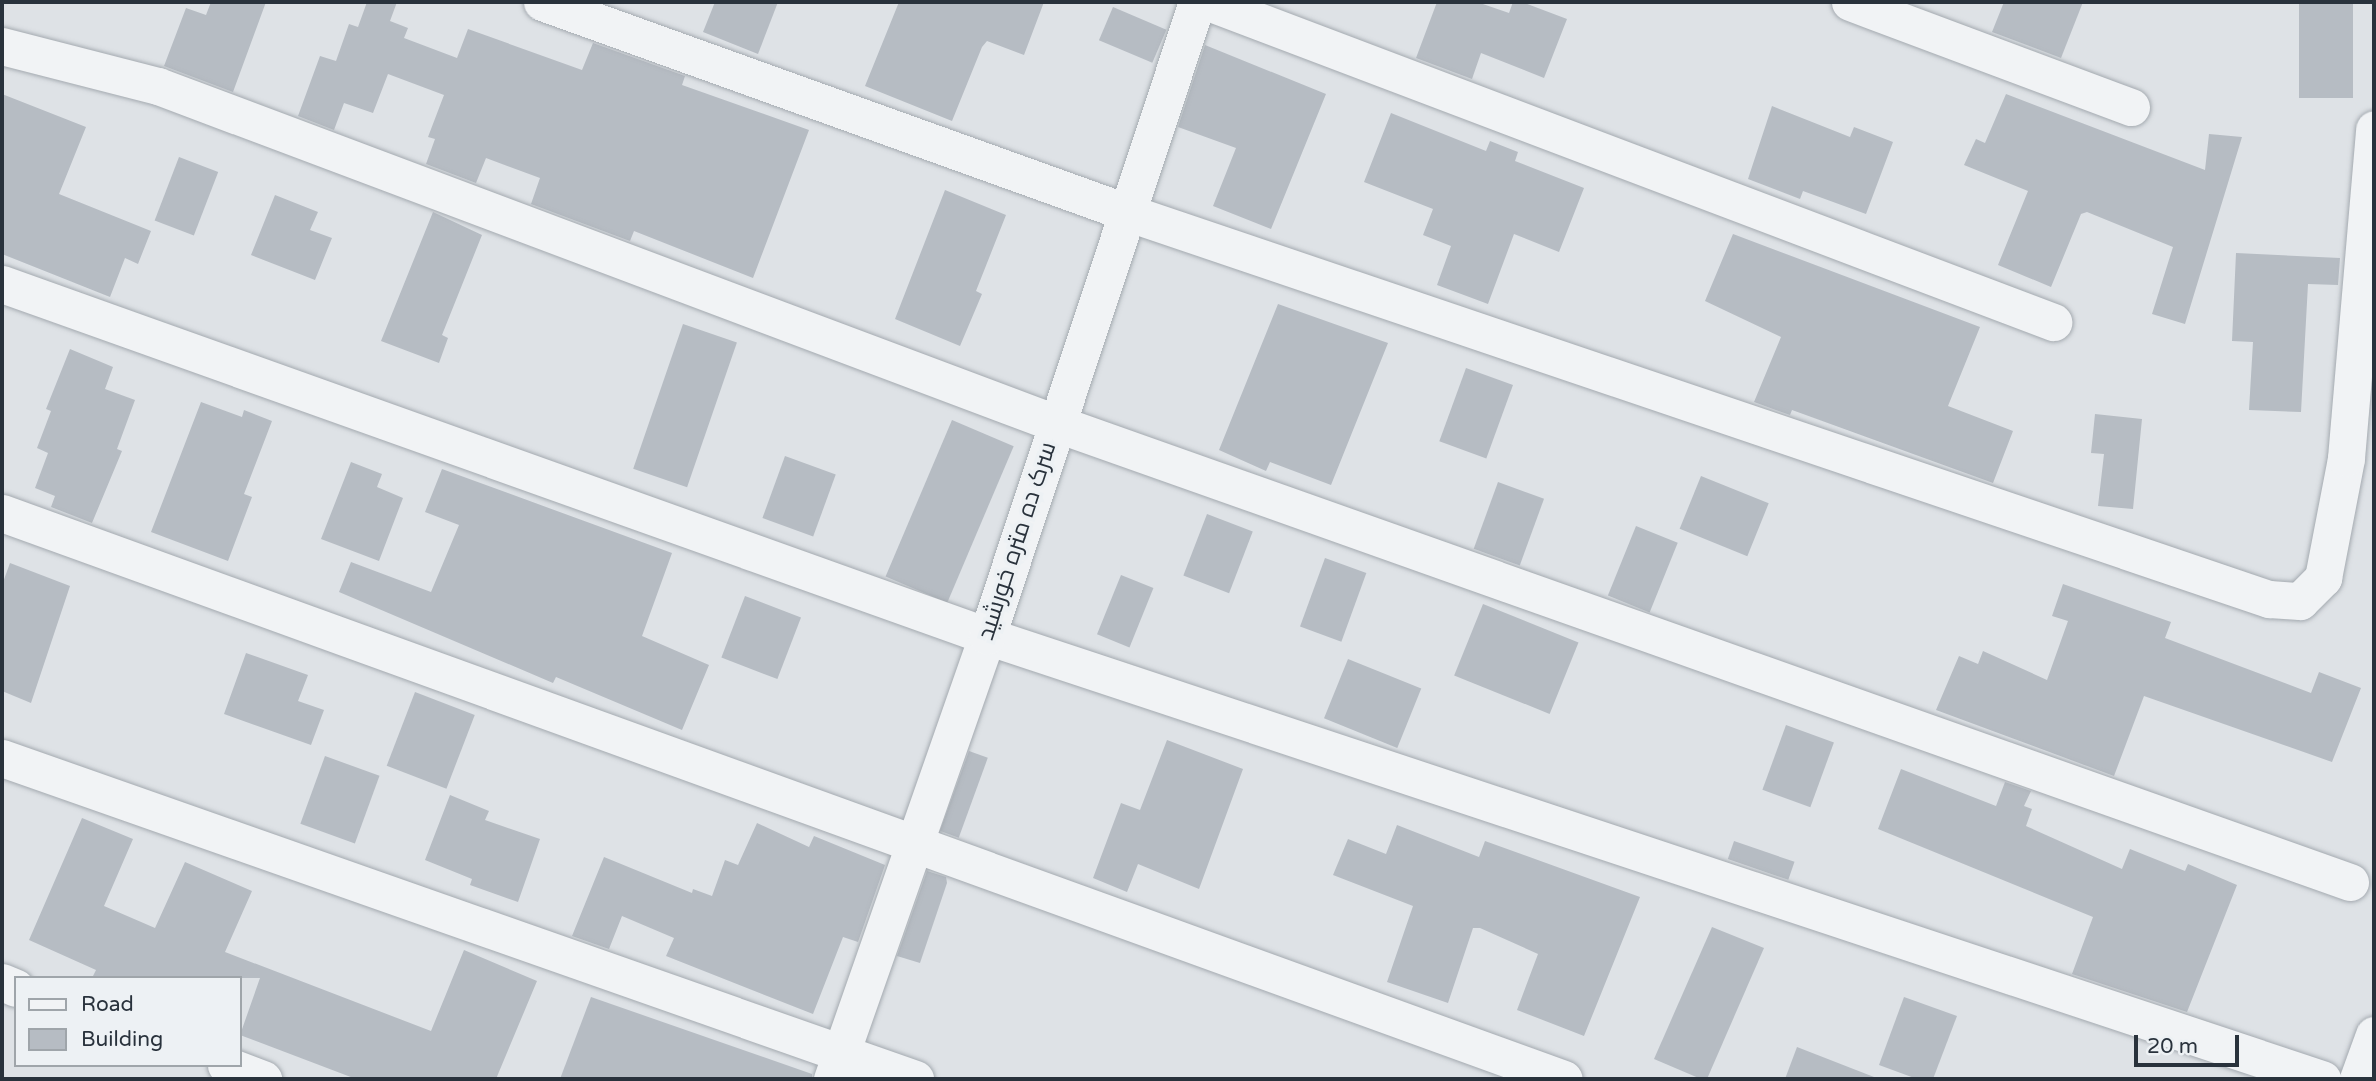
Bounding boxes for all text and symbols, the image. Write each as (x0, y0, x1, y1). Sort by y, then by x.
street label: سرک ده متره خورشید (971, 438, 1063, 644)
legend (14, 976, 242, 1067)
text: Road (81, 992, 134, 1017)
scale bar (2138, 1021, 2243, 1066)
text: Building (81, 1027, 163, 1052)
text: 20 m (2147, 1034, 2198, 1059)

